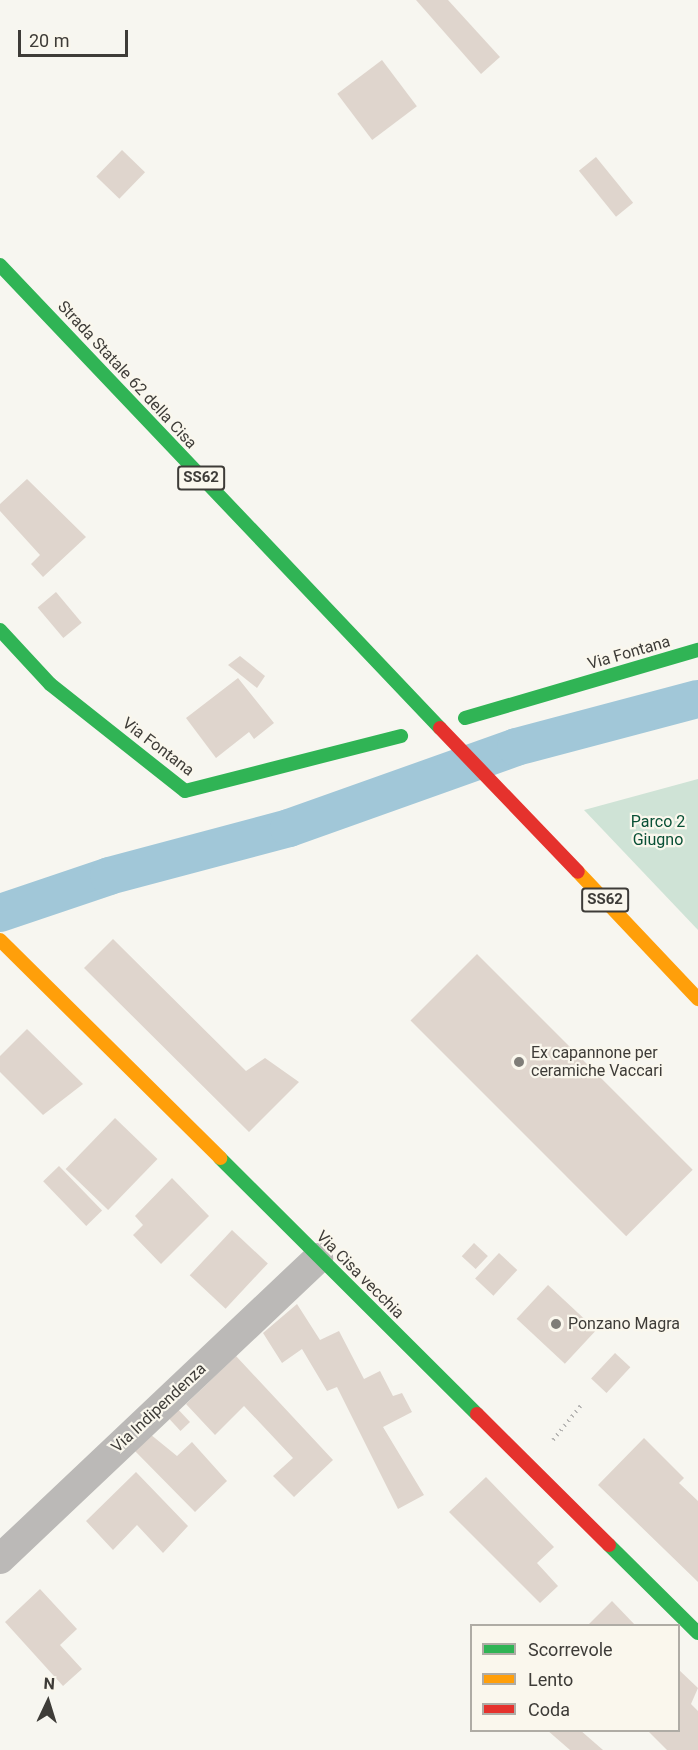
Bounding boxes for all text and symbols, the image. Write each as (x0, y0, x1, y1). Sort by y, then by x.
scale bar (21, 18, 130, 56)
text: 20 m (29, 30, 69, 51)
street label: Strada Statale 62 della Cisa (53, 297, 201, 453)
road number: SS62 (177, 466, 225, 490)
street label: Via Fontana (586, 632, 672, 674)
street label: Via Fontana (118, 714, 198, 780)
park label: Parco 2 Giugno (631, 812, 685, 850)
road number: SS62 (581, 888, 629, 912)
place label: Ex capannone per ceramiche Vaccari (531, 1043, 663, 1081)
marker: Ex capannone per ceramiche Vaccari (512, 1055, 526, 1069)
street label: Via Cisa vecchia (312, 1227, 408, 1323)
place label: Ponzano Magra (568, 1314, 680, 1334)
marker: Ponzano Magra (549, 1317, 563, 1331)
street label: Via Indipendenza (108, 1359, 210, 1457)
legend (470, 1624, 680, 1732)
text: Scorrevole (528, 1639, 613, 1660)
text: Lento (528, 1669, 573, 1690)
north arrow (18, 1672, 78, 1732)
text: N (43, 1674, 56, 1693)
text: Coda (528, 1699, 570, 1720)

